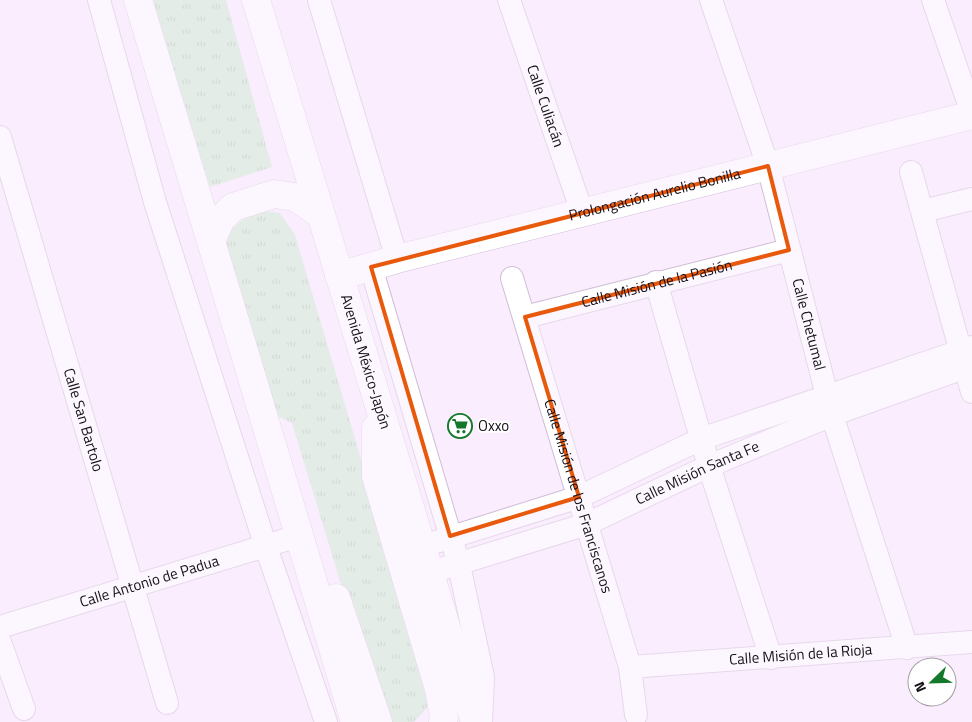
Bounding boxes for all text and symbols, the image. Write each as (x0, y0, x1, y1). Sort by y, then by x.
street label: Calle Culiacán (521, 61, 571, 150)
street label: Prolongación Aurelio Bonilla (566, 161, 743, 227)
street label: Calle Misión de la Pasión (579, 253, 735, 313)
street label: Calle Chetumal (786, 276, 832, 373)
street label: Avenida México-Japón (335, 291, 398, 432)
street label: Calle San Bartolo (58, 365, 110, 474)
street label: Calle Misión de los Franciscanos (538, 396, 619, 596)
supermarket icon: Oxxo (447, 413, 473, 439)
place label: Oxxo (478, 414, 509, 437)
street label: Calle Misión Santa Fe (631, 434, 763, 510)
street label: Calle Antonio de Padua (76, 549, 222, 613)
street label: Calle Misión de la Rioja (728, 637, 873, 671)
north arrow (907, 657, 957, 707)
text: N (908, 679, 931, 696)

